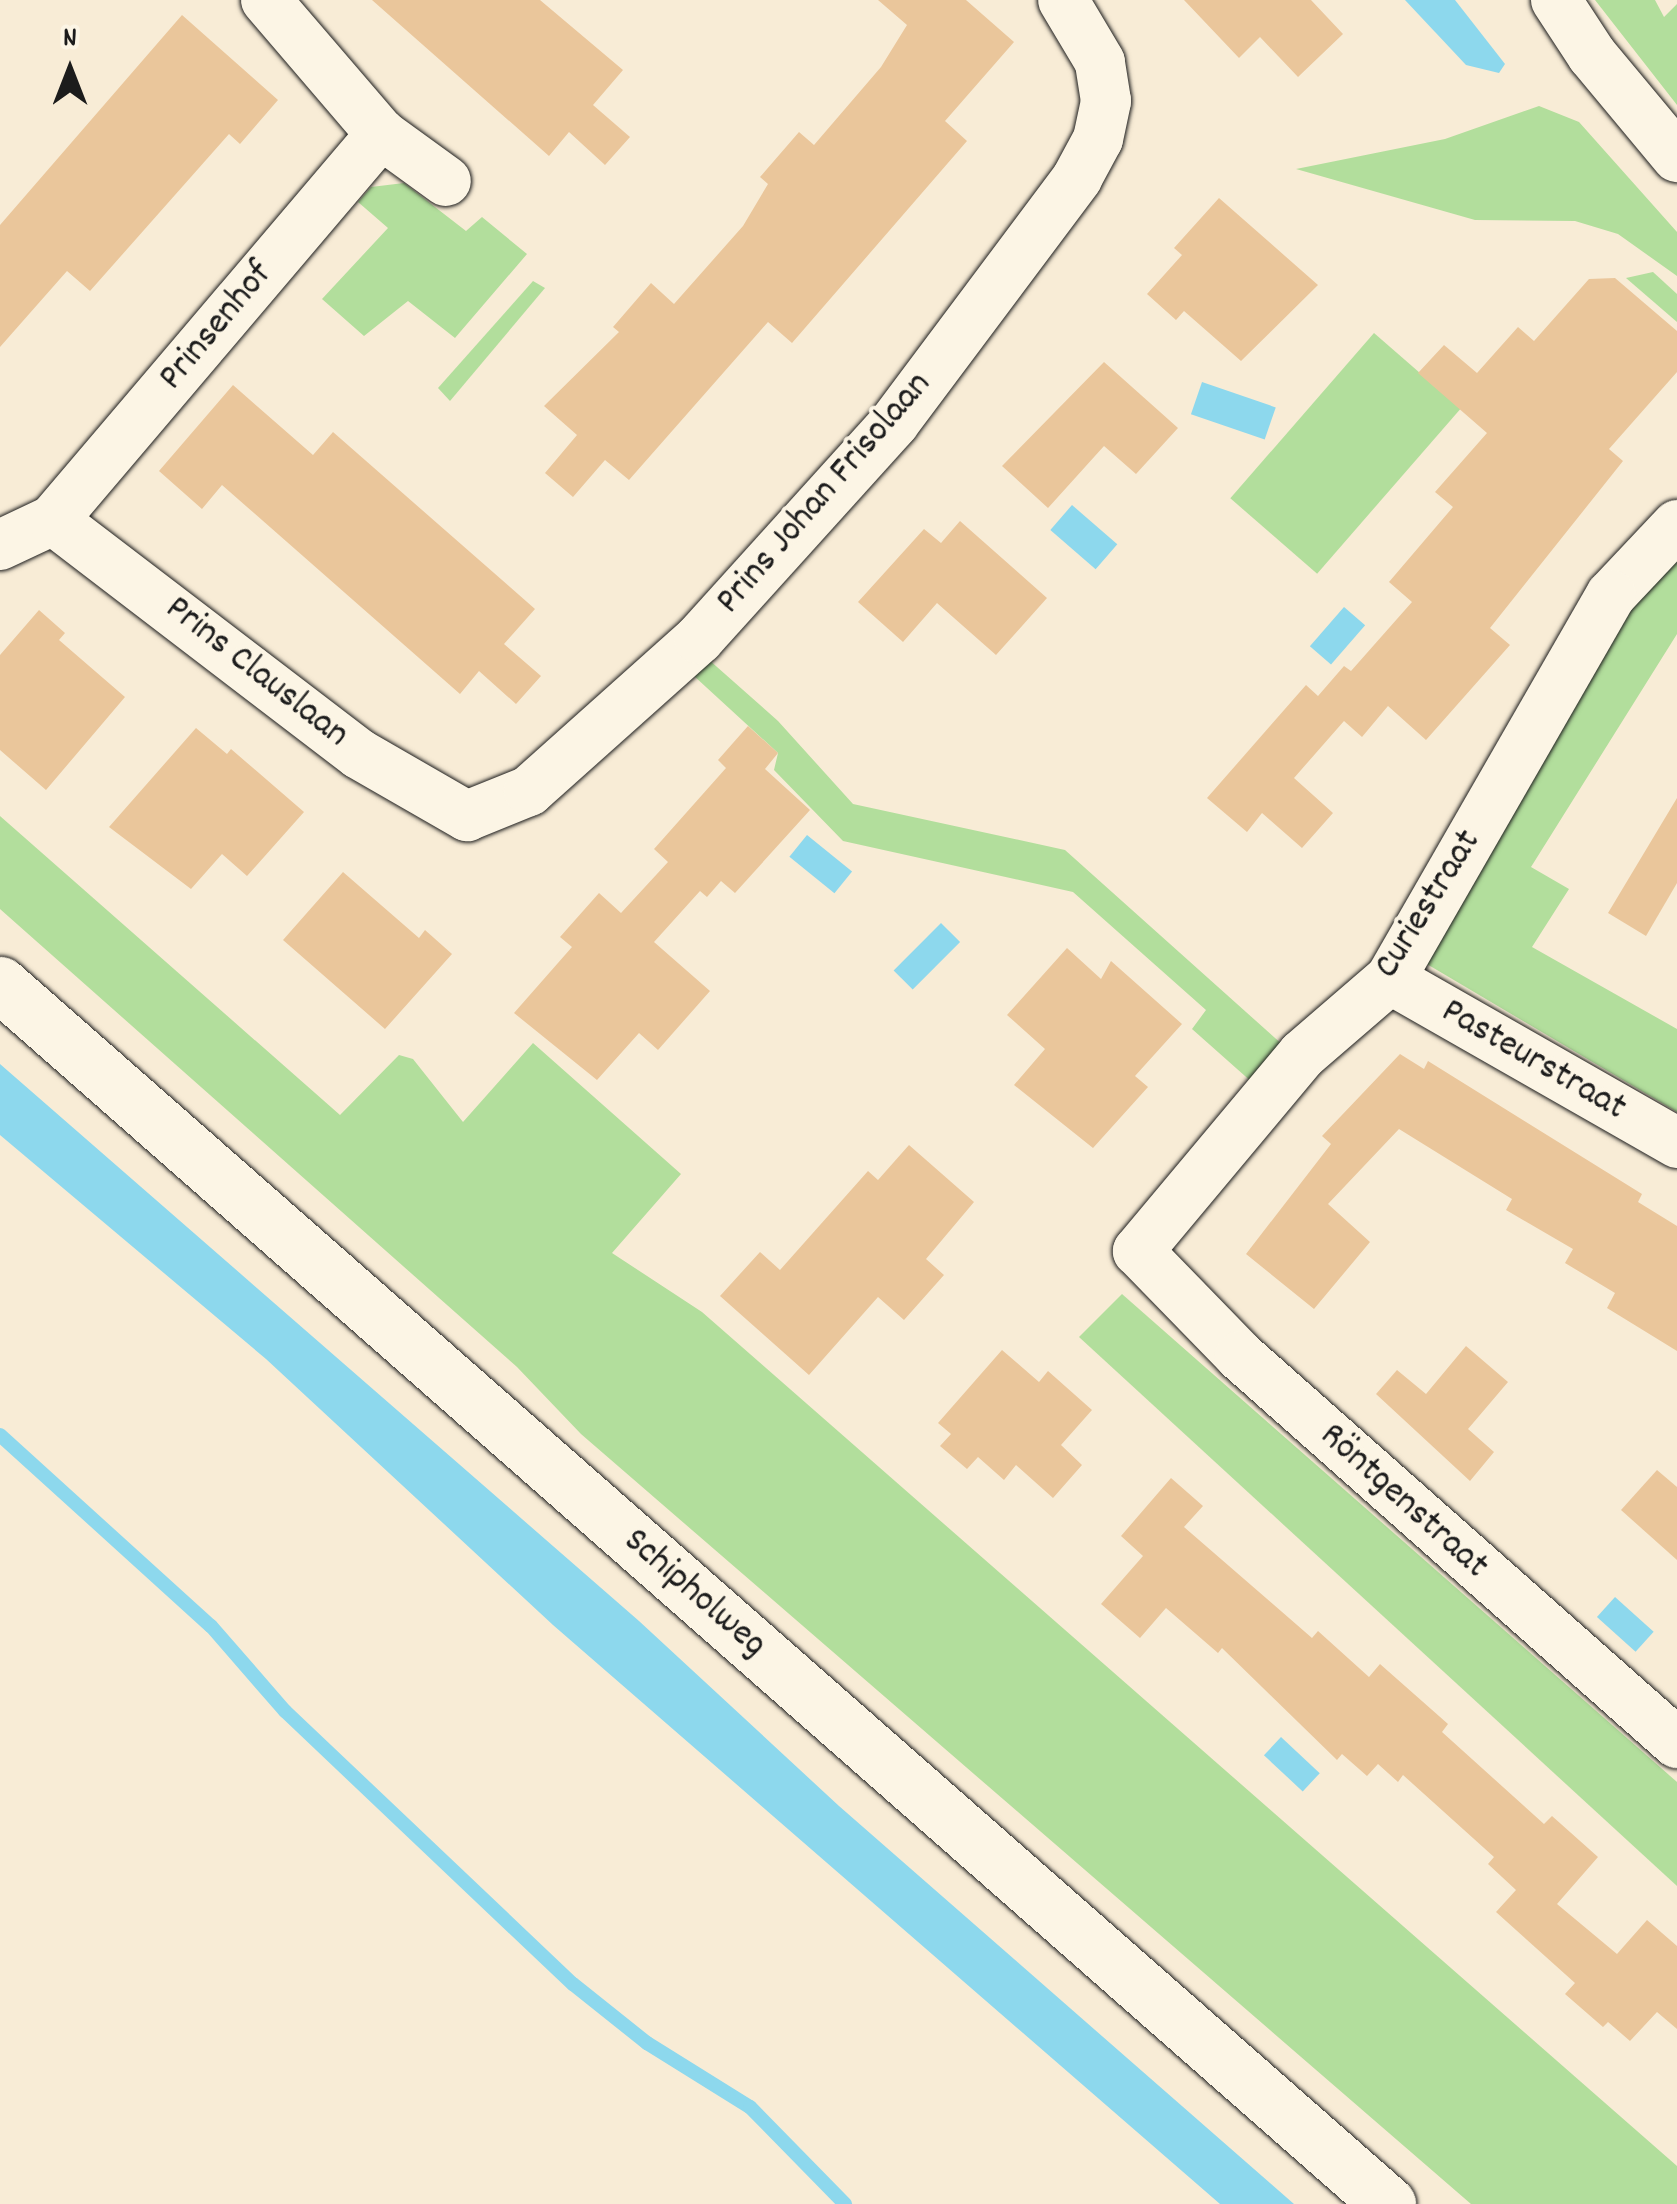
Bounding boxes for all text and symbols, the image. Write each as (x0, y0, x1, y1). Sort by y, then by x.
north arrow (20, 20, 120, 120)
text: N (63, 20, 77, 60)
street label: Prinsenhof (150, 253, 284, 401)
street label: Prins Johan Frisolaan (707, 364, 943, 624)
street label: Prins Clauslaan (155, 587, 357, 759)
street label: Curiestraat (1365, 822, 1493, 988)
street label: Pasteurstraat (1432, 990, 1634, 1132)
street label: Röntgenstraat (1309, 1414, 1497, 1590)
street label: Schipholweg (613, 1519, 775, 1669)

